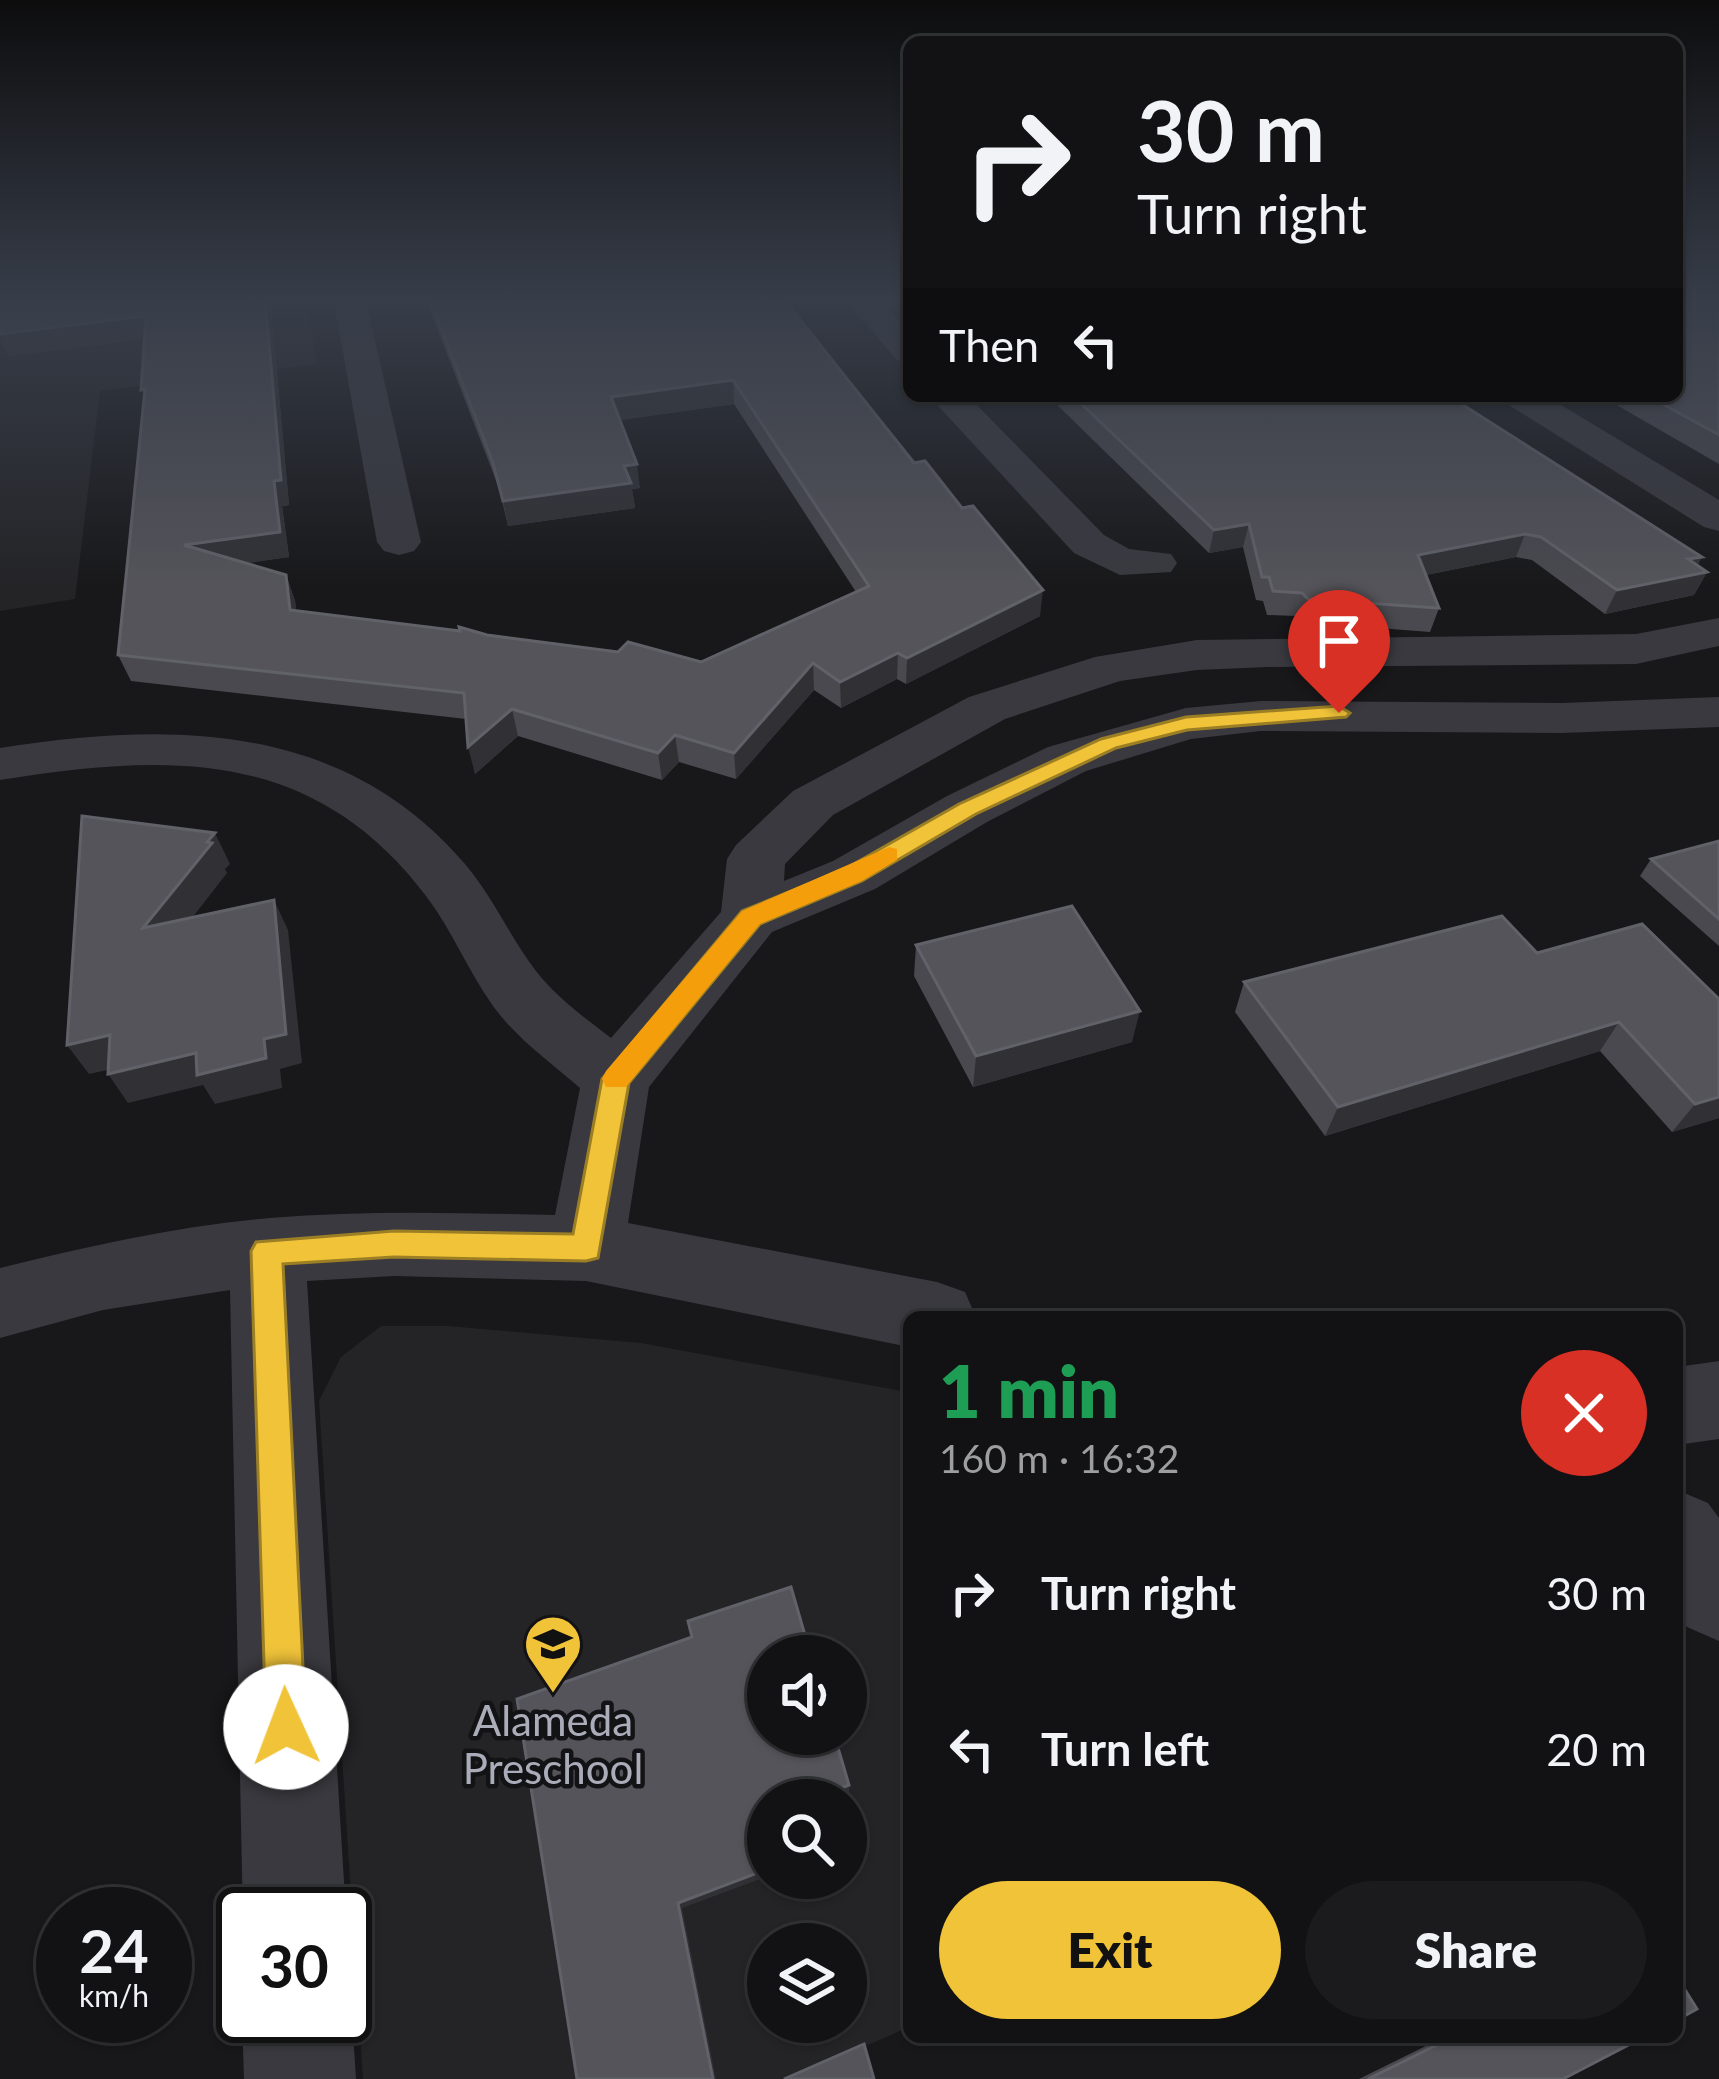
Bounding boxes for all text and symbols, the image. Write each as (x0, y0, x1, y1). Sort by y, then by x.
text: 30 m (1137, 79, 1325, 180)
icon: right (939, 84, 1095, 240)
text: Turn right (1137, 181, 1367, 246)
icon: left (1063, 312, 1129, 378)
text: Then (939, 318, 1039, 372)
pin (1288, 590, 1390, 713)
icon: arrive (1306, 608, 1372, 674)
text: 1 min (939, 1347, 1119, 1433)
button: close (1521, 1350, 1647, 1476)
text: 160 m · 16:32 (939, 1435, 1179, 1481)
icon: right (939, 1560, 1005, 1626)
text: Turn right (1041, 1566, 1236, 1620)
text: 30 m (1546, 1566, 1647, 1620)
school or university icon: Alameda Preschool (522, 1613, 584, 1695)
map controls (747, 1635, 867, 2043)
button: sound (747, 1635, 867, 1755)
position arrow (223, 1664, 349, 1790)
place label: Alameda Preschool (463, 1695, 643, 1793)
icon: left (939, 1716, 1005, 1782)
text: Turn left (1041, 1722, 1209, 1776)
text: 20 m (1546, 1722, 1647, 1776)
button: search (747, 1779, 867, 1899)
button: Exit (939, 1881, 1281, 2019)
button: Share (1305, 1881, 1647, 2019)
speed limit sign: 30 (216, 1887, 372, 2043)
text: 24 (79, 1914, 149, 1986)
button: layers (747, 1923, 867, 2043)
text: km/h (79, 1977, 149, 2013)

